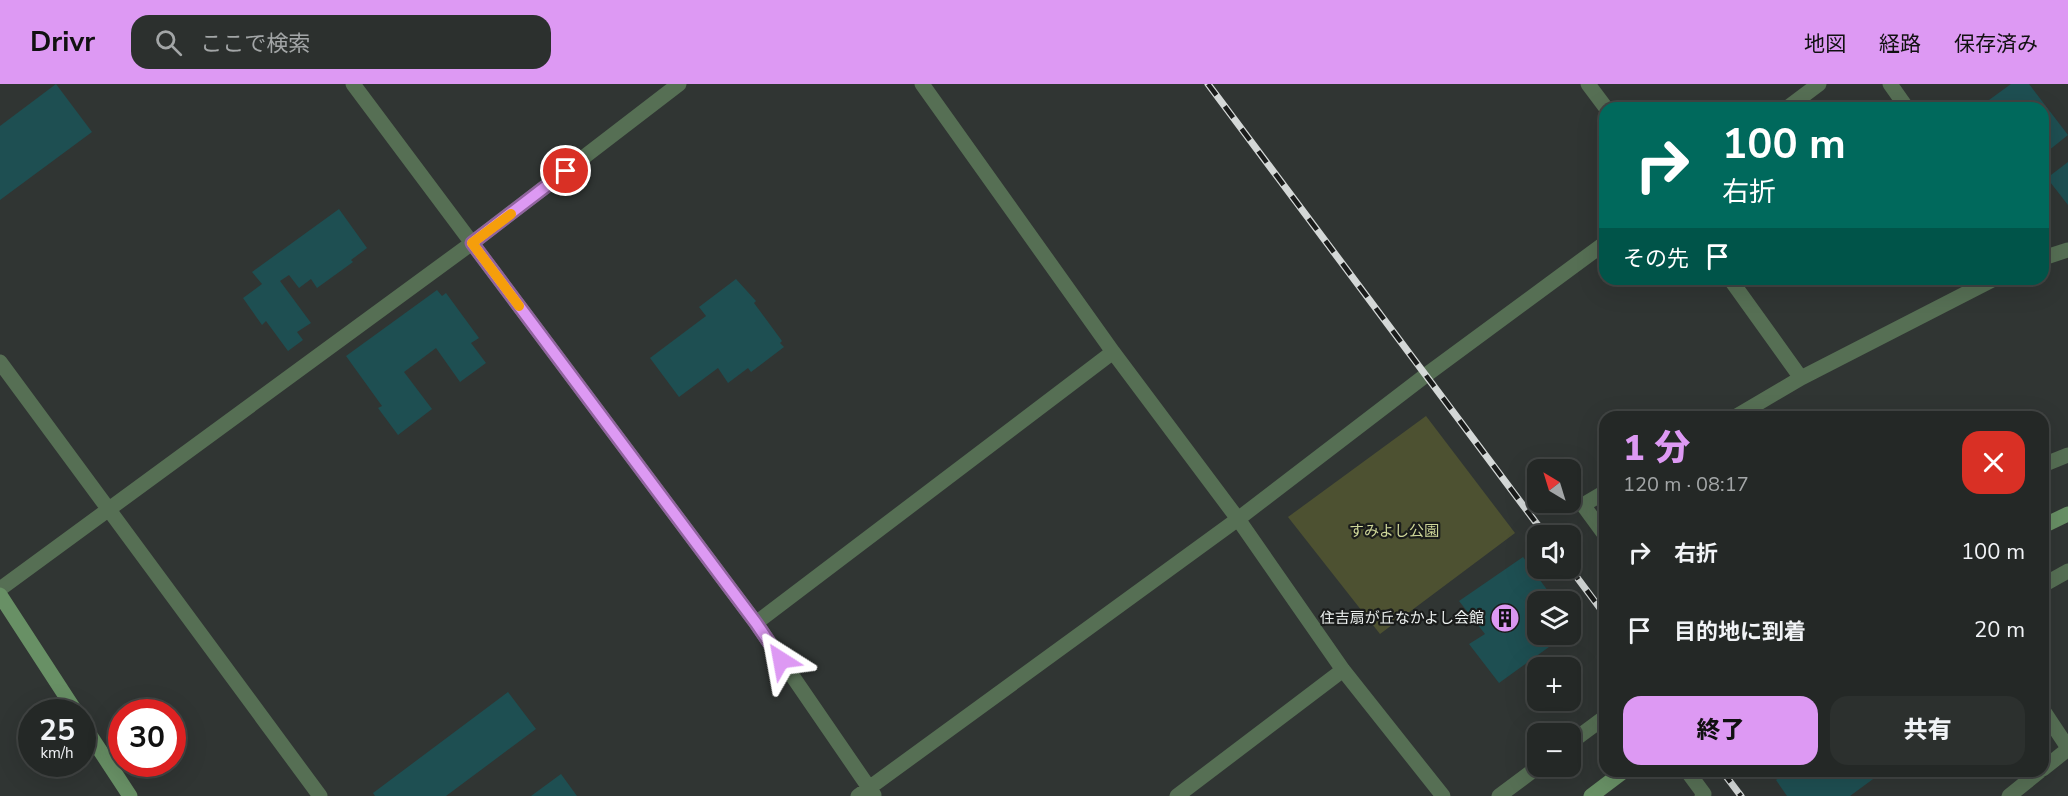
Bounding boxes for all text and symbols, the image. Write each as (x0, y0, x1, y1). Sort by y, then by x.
search box (131, 15, 551, 69)
text: Drivr (30, 23, 95, 61)
icon: search (152, 26, 185, 59)
text: ここで検索 (200, 29, 310, 59)
text: 地図 (1804, 30, 1846, 58)
text: 経路 (1879, 30, 1921, 58)
text: 保存済み (1954, 30, 2038, 58)
text: 100 m (1722, 116, 1846, 173)
icon: right (1623, 126, 1701, 204)
pin (540, 145, 591, 196)
icon: arrive (549, 154, 582, 187)
text: 右折 (1722, 174, 1776, 211)
icon: arrive (1701, 240, 1734, 273)
text: その先 (1623, 244, 1689, 274)
text: 1 分 (1623, 424, 1691, 473)
button: close (1962, 431, 2025, 494)
north arrow (1527, 459, 1581, 513)
map controls (1527, 459, 1581, 777)
text: 120 m · 08:17 (1623, 471, 1749, 498)
park label: すみよし公園 (1349, 521, 1439, 541)
button: sound (1527, 525, 1581, 579)
icon: right (1623, 536, 1656, 569)
text: 100 m (1961, 537, 2025, 567)
text: 右折 (1674, 539, 1718, 569)
button: layers (1527, 591, 1581, 645)
building icon: 住吉扇が丘なかよし会館 (1489, 602, 1521, 634)
place label: 住吉扇が丘なかよし会館 (1320, 608, 1484, 628)
icon: arrive (1623, 614, 1656, 647)
text: 20 m (1974, 615, 2025, 645)
text: 目的地に到着 (1674, 617, 1806, 647)
position arrow (749, 628, 813, 692)
button: + (1527, 657, 1581, 711)
button: 終了 (1623, 696, 1818, 765)
button: 共有 (1830, 696, 2025, 765)
speed limit sign: 30 (108, 699, 186, 777)
text: 25 (39, 710, 75, 751)
button: − (1527, 723, 1581, 777)
text: km/h (40, 743, 74, 763)

